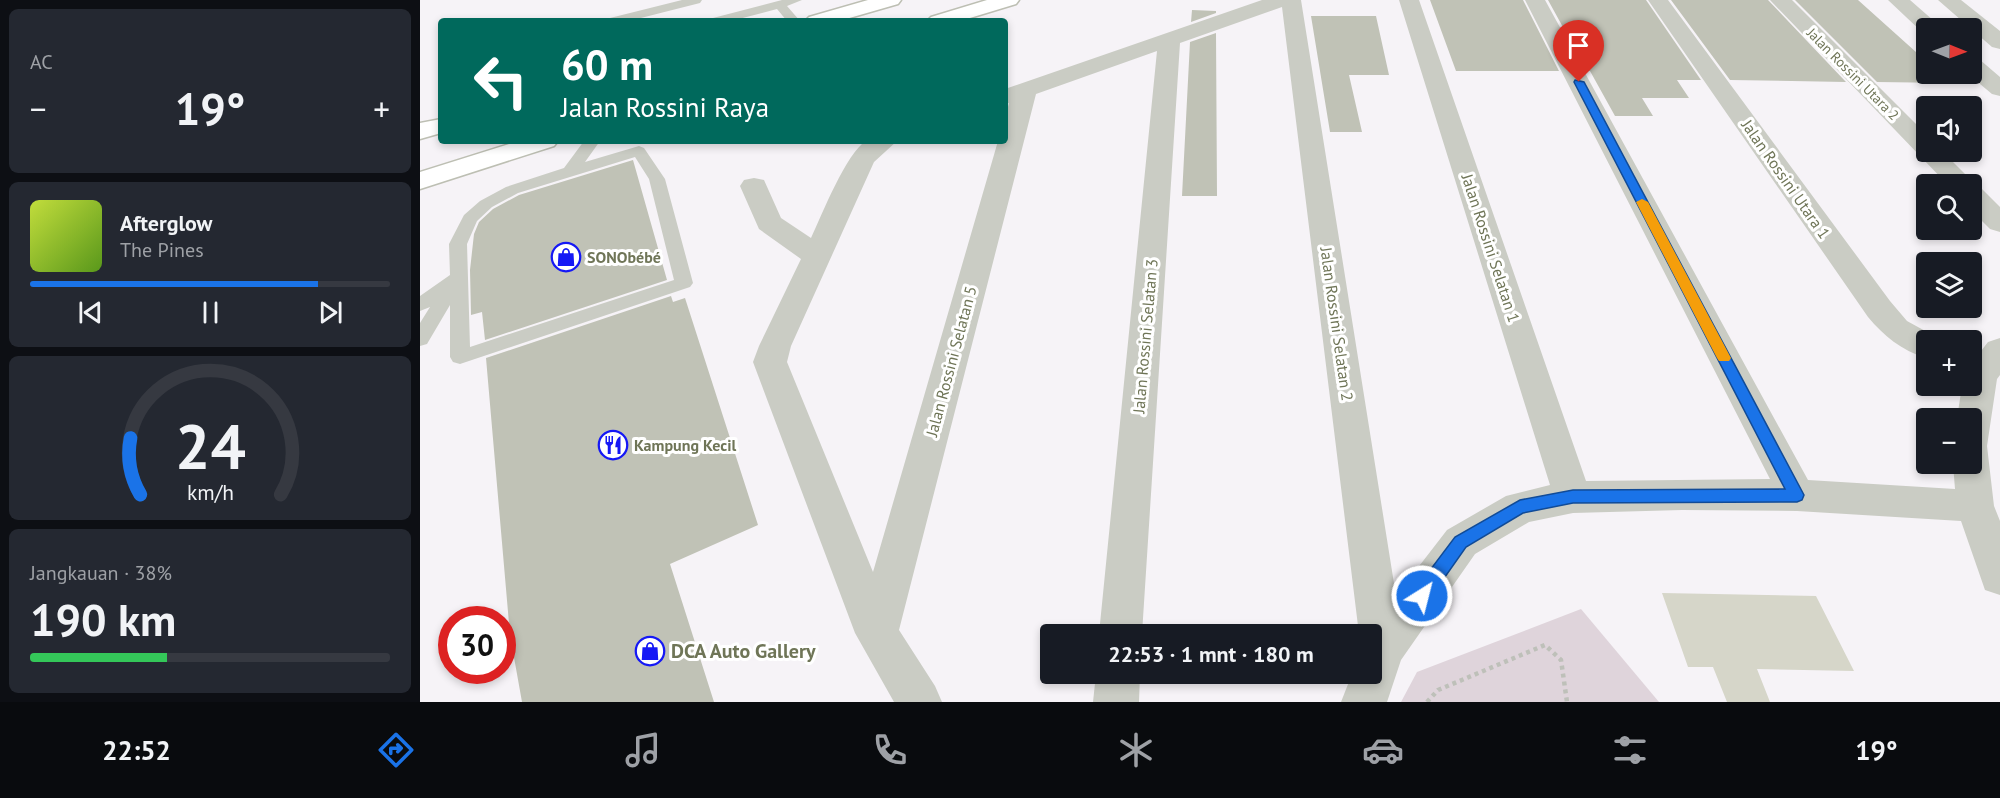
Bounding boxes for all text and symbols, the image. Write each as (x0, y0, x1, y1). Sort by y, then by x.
north arrow (1916, 18, 1982, 84)
map controls (1916, 18, 1982, 474)
pin (1553, 20, 1604, 82)
street label: Jalan Rossini Utara 2 (1802, 23, 1903, 124)
icon: arrive (1562, 29, 1595, 62)
text: 60 m (561, 37, 653, 92)
icon: left (462, 42, 540, 120)
text: AC (30, 49, 53, 75)
text: 19° (175, 79, 245, 137)
text: − (30, 87, 47, 130)
text: + (373, 87, 390, 130)
text: Jalan Rossini Raya (561, 90, 769, 124)
button: sound (1916, 96, 1982, 162)
street label: Jalan Rossini Utara 1 (1737, 115, 1835, 242)
street label: Jalan Rossini Selatan 1 (1457, 170, 1524, 325)
button: search (1916, 174, 1982, 240)
text: Afterglow (120, 209, 212, 237)
text: The Pines (120, 237, 204, 263)
shop icon: SONObébé (550, 241, 582, 273)
street label: Jalan Rossini Selatan 2 (1316, 245, 1358, 402)
place label: SONObébé (587, 247, 661, 267)
button: layers (1916, 252, 1982, 318)
street label: Jalan Rossini Selatan 3 (1128, 258, 1162, 415)
street label: Jalan Rossini Selatan 5 (921, 284, 981, 439)
icon: previous (74, 296, 107, 329)
icon: pause (194, 296, 227, 329)
icon: next (314, 296, 347, 329)
button: + (1916, 330, 1982, 396)
text: 24 (175, 405, 245, 486)
button: − (1916, 408, 1982, 474)
restaurant icon: Kampung Kecil (597, 429, 629, 461)
place label: Kampung Kecil (634, 435, 736, 455)
text: km/h (186, 478, 233, 506)
text: Jangkauan · 38% (30, 560, 172, 586)
position arrow (1390, 564, 1454, 628)
text: 190 km (30, 590, 176, 648)
speed limit sign: 30 (438, 606, 516, 684)
shop icon: DCA Auto Gallery (634, 635, 666, 667)
place label: DCA Auto Gallery (671, 638, 816, 664)
text: 22:53 · 1 mnt · 180 m (1108, 640, 1314, 668)
icon: directions (375, 729, 417, 771)
icon: music (622, 729, 664, 771)
icon: phone (869, 729, 911, 771)
icon: climate (1115, 729, 1157, 771)
icon: car (1362, 729, 1404, 771)
icon: filters (1609, 729, 1651, 771)
text: 22:52 (102, 733, 171, 767)
text: 19° (1855, 733, 1898, 767)

